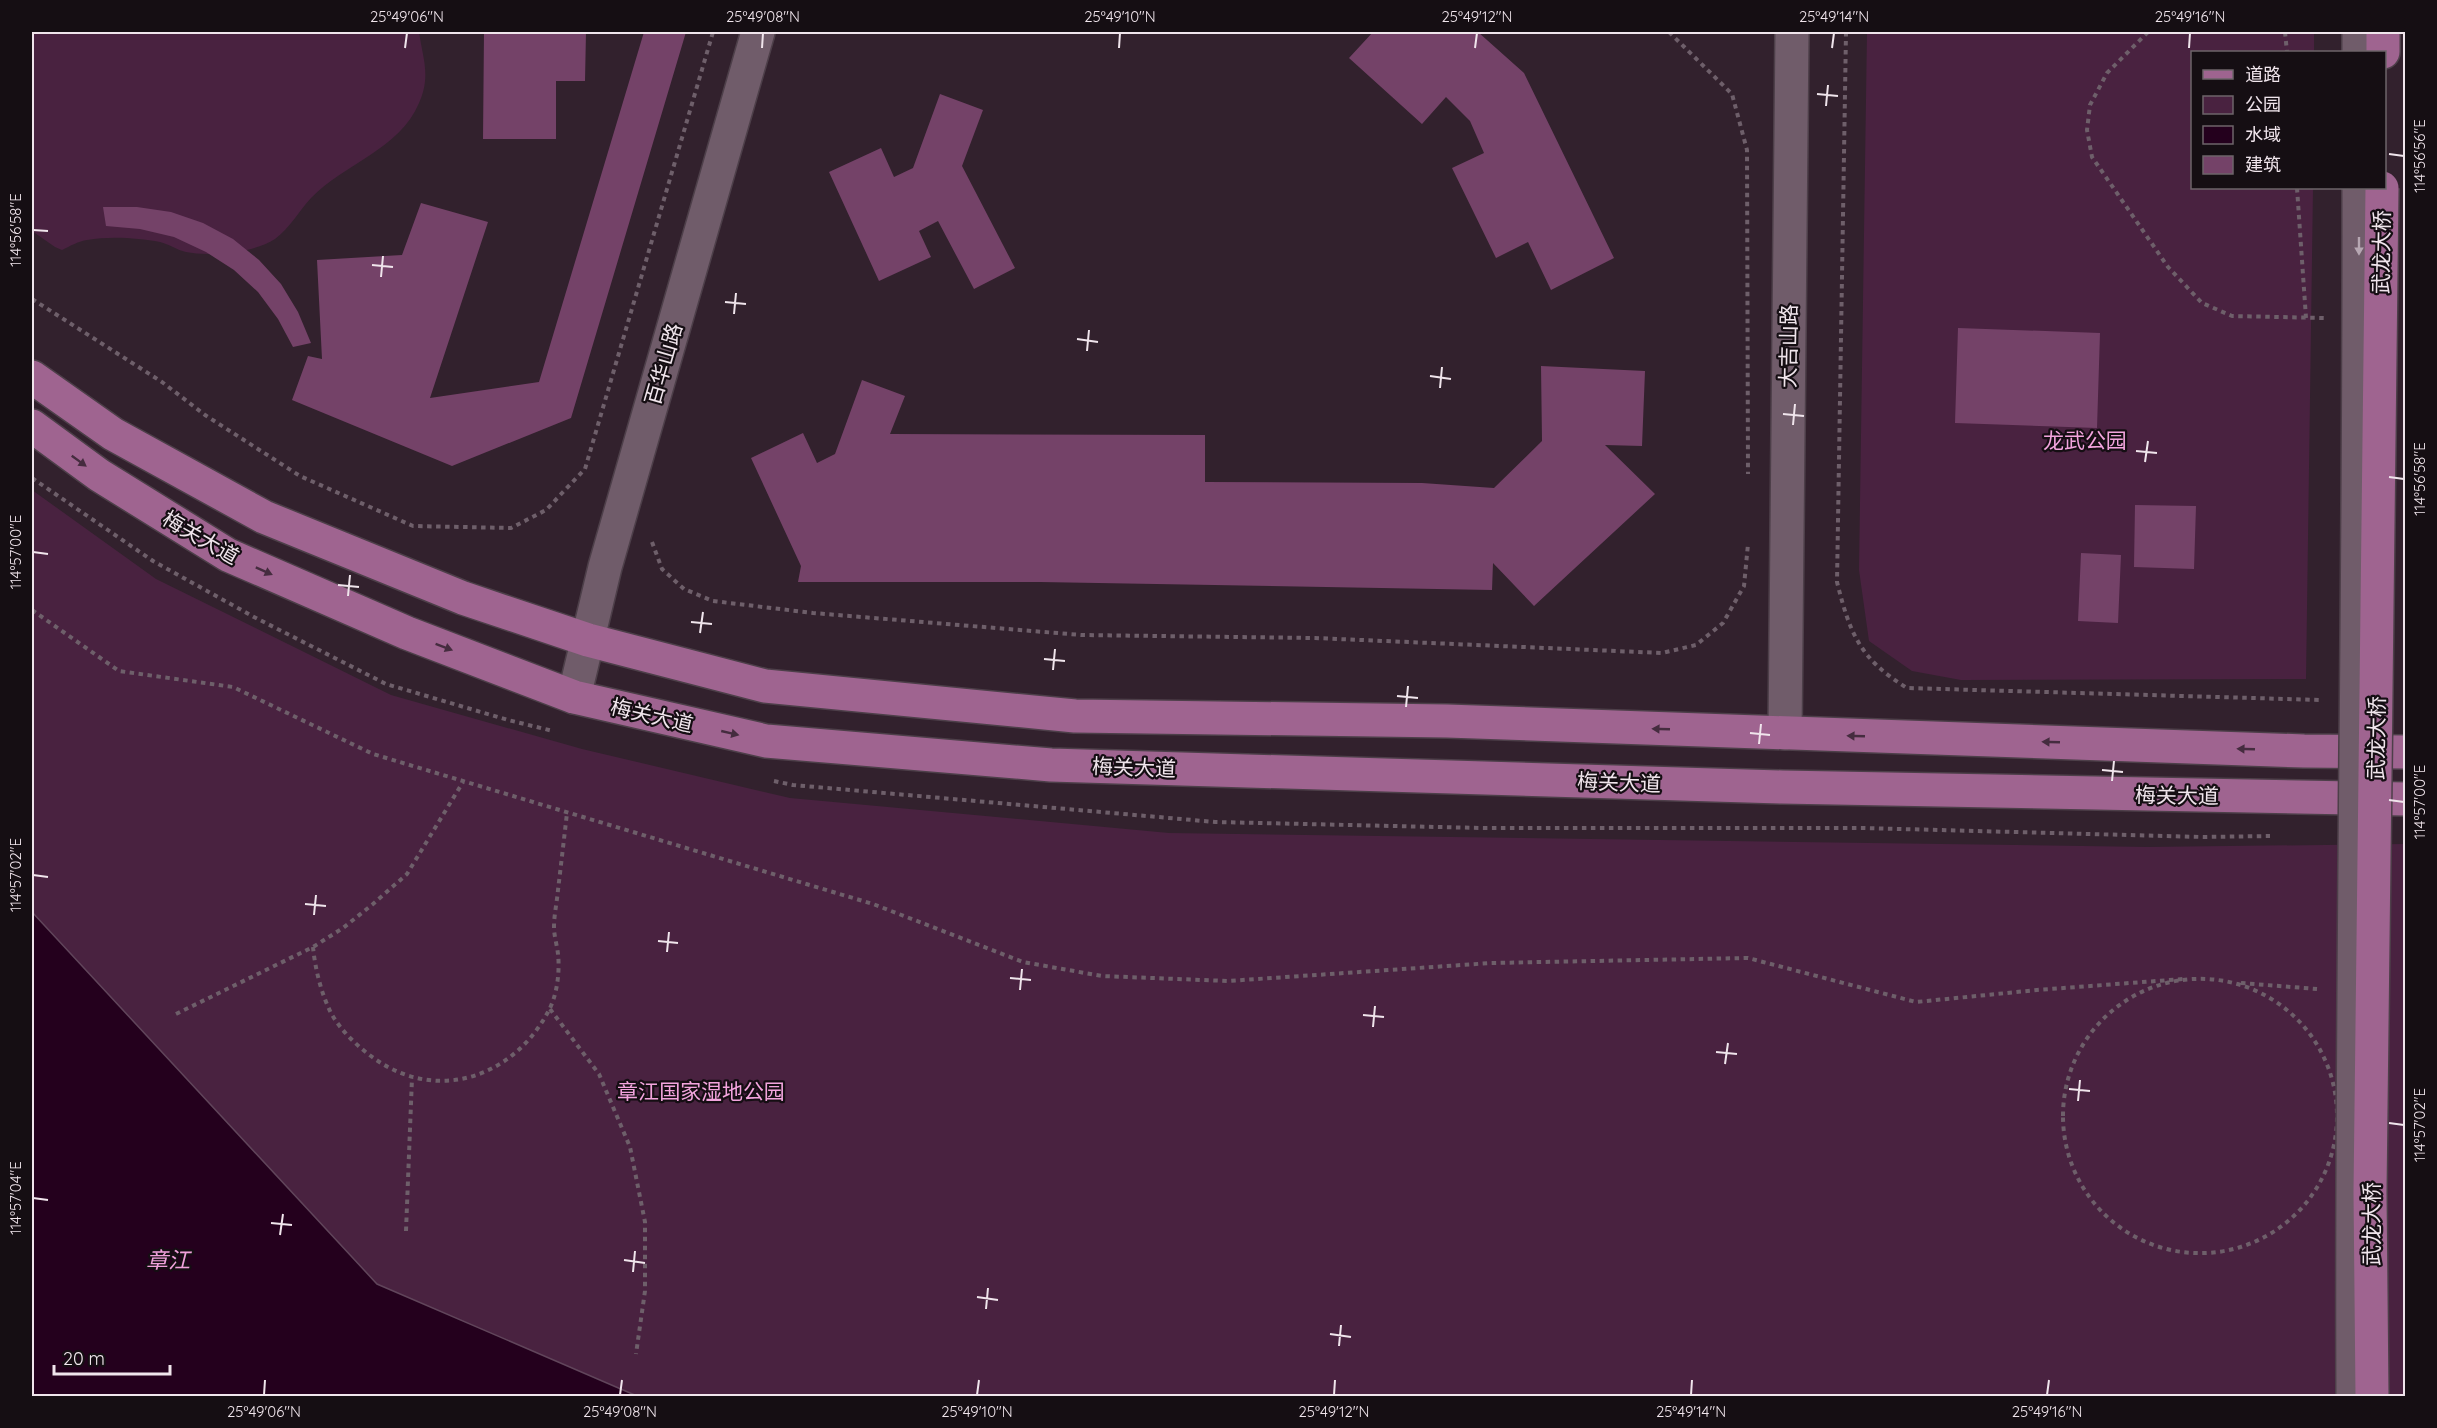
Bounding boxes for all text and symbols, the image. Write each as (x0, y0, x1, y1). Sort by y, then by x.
text: 25°49'06"N (370, 7, 444, 26)
text: 25°49'08"N (726, 7, 800, 26)
text: 25°49'10"N (1084, 7, 1156, 26)
text: 25°49'12"N (1442, 7, 1512, 26)
text: 25°49'14"N (1799, 7, 1869, 26)
text: 25°49'16"N (2155, 7, 2225, 26)
legend (2191, 51, 2386, 189)
text: 道路 (2245, 63, 2281, 86)
text: 公园 (2245, 93, 2281, 116)
text: 114°56'56"E (2410, 119, 2429, 193)
text: 水域 (2245, 123, 2281, 146)
text: 建筑 (2245, 153, 2281, 176)
text: 114°56'58"E (6, 193, 25, 267)
street label: 武龙大桥 (2367, 210, 2395, 294)
one-way arrow (2354, 236, 2364, 255)
street label: 大吉山路 (1774, 304, 1802, 388)
street label: 百华山路 (639, 320, 687, 408)
park label: 龙武公园 (2043, 427, 2127, 453)
text: 114°56'58"E (2410, 442, 2429, 516)
one-way arrow (70, 455, 86, 467)
street label: 梅关大道 (158, 505, 244, 569)
text: 114°57'00"E (6, 515, 25, 589)
one-way arrow (256, 566, 274, 576)
one-way arrow (435, 642, 453, 652)
street label: 梅关大道 (608, 693, 696, 737)
street label: 武龙大桥 (2362, 696, 2390, 780)
one-way arrow (1652, 724, 1671, 733)
one-way arrow (721, 729, 740, 738)
one-way arrow (1847, 731, 1866, 740)
one-way arrow (2041, 738, 2060, 747)
one-way arrow (2236, 744, 2255, 754)
street label: 梅关大道 (1092, 753, 1176, 781)
text: 114°57'00"E (2410, 765, 2429, 839)
street label: 梅关大道 (1577, 768, 1661, 796)
street label: 梅关大道 (2135, 781, 2219, 809)
text: 114°57'02"E (6, 838, 25, 912)
park label: 章江国家湿地公园 (617, 1078, 785, 1104)
text: 114°57'02"E (2410, 1088, 2429, 1162)
text: 114°57'04"E (6, 1161, 25, 1235)
street label: 武龙大桥 (2358, 1182, 2384, 1266)
water label: 章江 (146, 1246, 192, 1274)
scale bar (54, 1338, 170, 1376)
text: 20 m (63, 1347, 105, 1370)
text: 25°49'06"N (227, 1402, 301, 1421)
text: 25°49'08"N (583, 1402, 657, 1421)
text: 25°49'10"N (941, 1402, 1013, 1421)
text: 25°49'12"N (1299, 1402, 1369, 1421)
text: 25°49'14"N (1656, 1402, 1726, 1421)
text: 25°49'16"N (2012, 1402, 2082, 1421)

